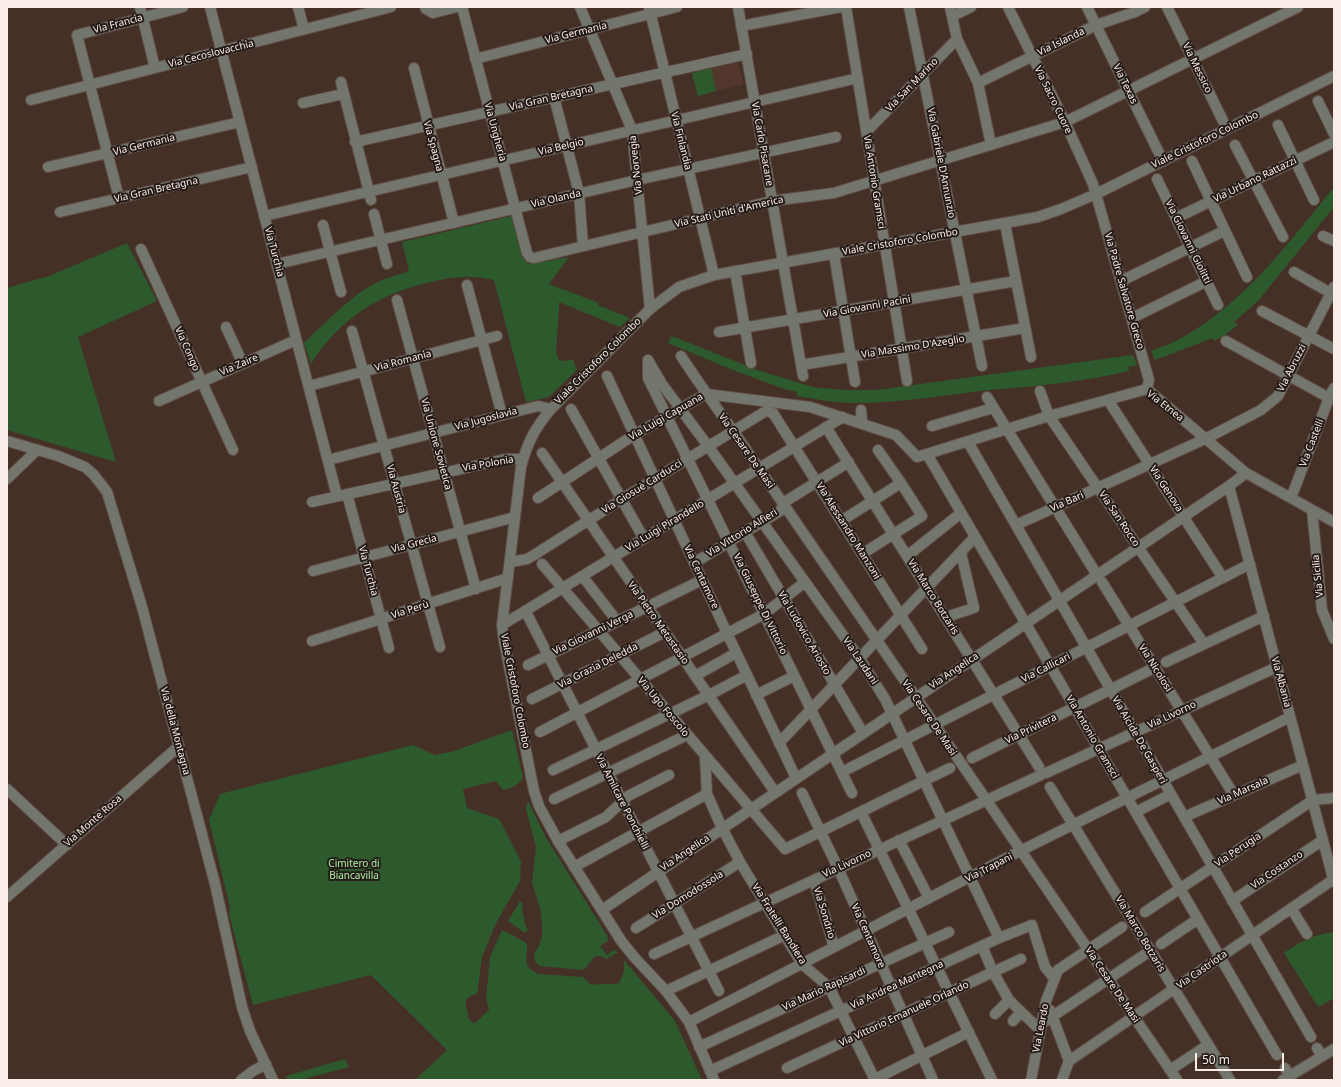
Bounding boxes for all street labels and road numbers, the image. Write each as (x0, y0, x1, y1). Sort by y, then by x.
street label: Via Francia (92, 12, 144, 36)
street label: Via Germania (544, 20, 608, 46)
street label: Via Islanda (1035, 25, 1087, 59)
street label: Via Cecoslovacchia (167, 38, 255, 70)
street label: Via Messico (1180, 41, 1214, 95)
street label: Via San Marino (883, 56, 941, 114)
street label: Via Texas (1110, 62, 1140, 106)
street label: Via Sacro Cuore (1032, 64, 1074, 136)
street label: Via Gran Bretagna (508, 83, 594, 113)
street label: Via Ungheria (481, 101, 509, 163)
street label: Via Carlo Pisacane (749, 101, 775, 187)
street label: Via Gabriele D'Annunzio (924, 107, 958, 219)
street label: Viale Cristoforo Colombo (1150, 109, 1260, 171)
street label: Via Finlandia (668, 111, 694, 171)
street label: Via Spagna (420, 119, 446, 173)
street label: Via Germania (112, 132, 176, 158)
street label: Via Antonio Gramsci (861, 134, 887, 230)
street label: Via Norvegia (627, 135, 645, 195)
street label: Via Belgio (537, 136, 585, 158)
street label: Via Urbano Rattazzi (1211, 155, 1299, 205)
street label: Via Gran Bretagna (113, 175, 199, 205)
street label: Via Olanda (530, 187, 582, 211)
street label: Via Stati Uniti d'America (673, 194, 785, 230)
street label: Via Giovanni Giolitti (1163, 198, 1213, 286)
street label: Via Turchia (262, 226, 286, 278)
street label: Viale Cristoforo Colombo (841, 226, 959, 258)
street label: Via Padre Salvatore Greco (1102, 231, 1146, 351)
street label: Via Giovanni Pacini (822, 293, 912, 321)
street label: Viale Cristoforo Colombo (552, 315, 644, 407)
street label: Via Congo (172, 325, 202, 373)
street label: Via Massimo D'Azeglio (860, 333, 966, 361)
street label: Via Abruzzi (1275, 342, 1309, 394)
street label: Via Romania (373, 348, 433, 374)
street label: Via Zaire (218, 352, 260, 378)
street label: Via Etnea (1144, 388, 1186, 424)
street label: Via Luigi Capuana (627, 391, 705, 443)
street label: Via Unione Sovietica (418, 397, 454, 491)
street label: Via Jugoslavia (453, 405, 519, 433)
street label: Via Cesare De Masi (716, 411, 776, 491)
street label: Via Castelli (1297, 417, 1327, 469)
street label: Via Polonia (461, 454, 515, 474)
street label: Via Giosuè Carducci (600, 457, 684, 517)
street label: Via Austria (384, 463, 408, 515)
street label: Via Genova (1147, 464, 1185, 514)
street label: Via Alessandro Manzoni (813, 480, 883, 582)
street label: Via Bari (1048, 489, 1086, 515)
street label: Via San Rocco (1096, 489, 1142, 549)
street label: Via Luigi Pirandello (624, 498, 706, 554)
street label: Via Vittorio Alfieri (704, 506, 780, 560)
street label: Via Grecia (390, 532, 438, 556)
street label: Via Centamore (681, 543, 721, 611)
street label: Via Turchia (356, 545, 380, 597)
street label: Via Giuseppe Di Vittorio (730, 552, 790, 656)
street label: Via Sicilia (1310, 554, 1326, 598)
street label: Via Marco Botzaris (905, 557, 961, 637)
street label: Via Pietro Metastasio (625, 579, 691, 667)
street label: Via Ludovico Ariosto (775, 589, 833, 677)
street label: Via Perù (390, 598, 430, 622)
street label: Via Giovanni Verga (551, 608, 635, 658)
street label: Viale Cristoforo Colombo (498, 632, 532, 750)
street label: Via Laudani (840, 635, 880, 687)
street label: Via Grazia Deledda (556, 641, 640, 691)
street label: Via Nicolosi (1136, 642, 1174, 694)
street label: Via Angelica (927, 650, 981, 692)
street label: Via Callicari (1019, 650, 1073, 686)
street label: Via Albania (1268, 655, 1294, 709)
street label: Via Ugo Foscolo (634, 675, 692, 739)
street label: Via Cesare De Masi (899, 678, 959, 758)
street label: Via della Montagna (158, 686, 192, 776)
street label: Via Antonio Gramsci (1063, 693, 1121, 781)
street label: Via Alcide De Gasperi (1109, 694, 1169, 786)
street label: Via Livorno (1146, 699, 1198, 731)
street label: Via Privitera (1003, 711, 1059, 747)
street label: Via Amilcare Ponchielli (593, 752, 651, 852)
street label: Via Marsala (1216, 774, 1270, 808)
street label: Via Monte Rosa (62, 793, 124, 849)
street label: Via Perugia (1213, 830, 1263, 870)
street label: Via Angelica (658, 832, 712, 874)
street label: Via Livorno (821, 848, 873, 880)
street label: Via Costanzo (1249, 848, 1305, 892)
street label: Via Trapani (963, 851, 1015, 885)
street label: Via Domodossola (650, 868, 726, 922)
street label: Via Fratelli Bandiera (749, 881, 809, 967)
street label: Via Sondrio (810, 886, 838, 940)
street label: Via Marco Botzaris (1112, 894, 1168, 974)
street label: Via Centamore (848, 902, 888, 970)
street label: Via Cesare De Masi (1082, 945, 1142, 1025)
street label: Via Castriota (1174, 948, 1230, 992)
street label: Via Andrea Mantegna (849, 958, 945, 1012)
street label: Via Mario Rapisardi (780, 964, 868, 1014)
street label: Via Vittorio Emanuele Orlando (837, 979, 971, 1049)
street label: Via Leardo (1030, 1003, 1052, 1053)

